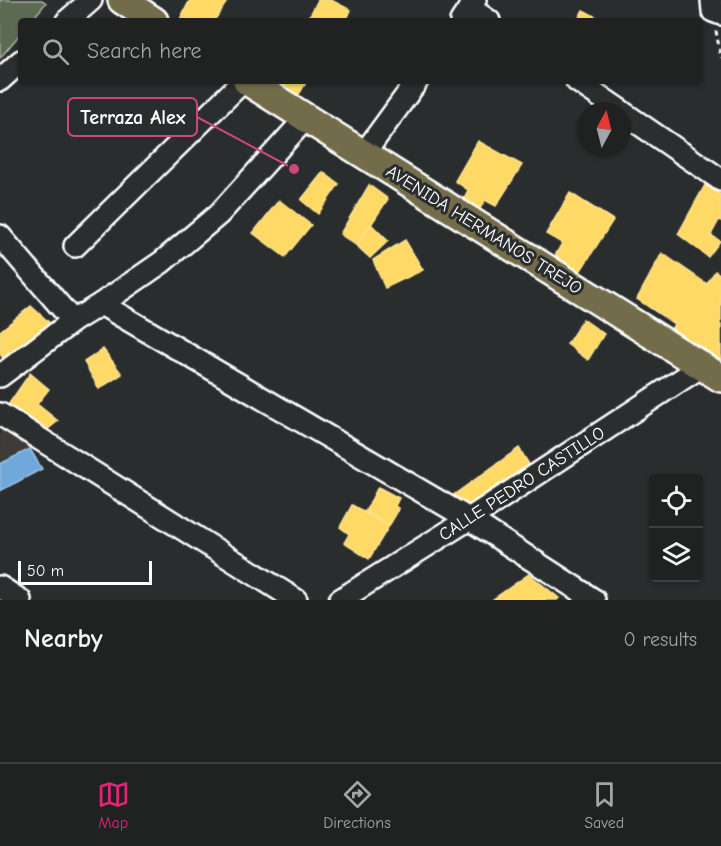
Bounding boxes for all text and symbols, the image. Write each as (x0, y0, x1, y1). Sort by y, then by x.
search box (18, 18, 703, 84)
icon: search (39, 35, 72, 68)
text: Search here (87, 38, 202, 64)
callout: Terraza Alex (68, 98, 197, 136)
north arrow (577, 102, 631, 156)
text: Terraza Alex (80, 106, 186, 129)
street label: AVENIDA HERMANOS TREJO (382, 161, 586, 299)
street label: CALLE PEDRO CASTILLO (435, 422, 609, 546)
map controls (649, 474, 703, 582)
button: locate (649, 474, 703, 528)
button: layers (649, 528, 703, 582)
scale bar (18, 558, 152, 586)
text: 50 m (27, 562, 64, 580)
text: Nearby (24, 624, 103, 654)
text: 0 results (624, 628, 697, 651)
tab: Map (97, 778, 130, 832)
tab: Directions (323, 778, 391, 832)
tab: Saved (584, 778, 624, 832)

